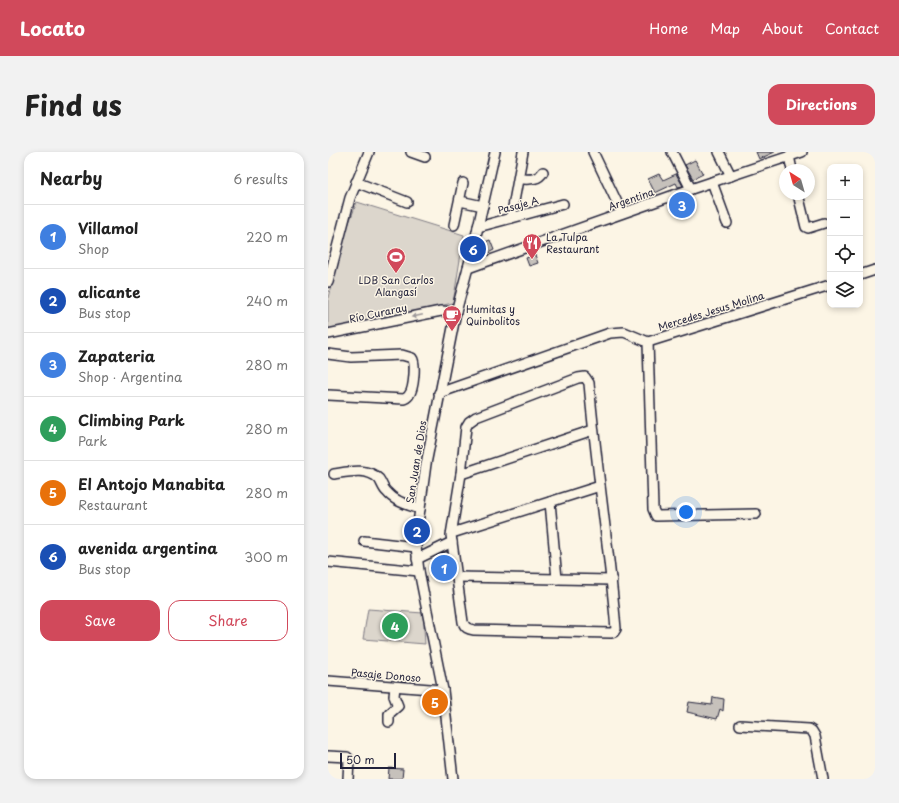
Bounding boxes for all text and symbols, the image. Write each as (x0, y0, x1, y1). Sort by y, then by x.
text: Locato (20, 14, 85, 42)
text: Home (649, 18, 688, 39)
text: Map (710, 18, 740, 39)
text: About (762, 18, 803, 39)
text: Contact (825, 18, 879, 39)
text: Find us (24, 83, 122, 126)
button: Directions (768, 84, 875, 125)
north arrow (779, 164, 815, 200)
map controls (827, 164, 863, 308)
button: + (827, 164, 863, 200)
text: Nearby (40, 165, 102, 191)
text: 6 results (233, 169, 288, 188)
street label: Argentina (606, 183, 656, 213)
pin: 3 (669, 190, 695, 220)
street label: Pasaje A (496, 192, 540, 217)
button: − (827, 200, 863, 236)
text: Villamol (78, 216, 138, 239)
text: 1 (50, 227, 56, 246)
text: 220 m (246, 227, 288, 246)
place label: La Tulpa Restaurant (546, 229, 599, 256)
restaurant icon: La Tulpa Restaurant (521, 232, 543, 260)
pin: 6 (460, 234, 486, 264)
button: locate (827, 236, 863, 272)
text: Shop (78, 239, 109, 258)
sports icon: LDB San Carlos Alangasí (385, 246, 407, 274)
place label: LDB San Carlos Alangasí (359, 272, 434, 299)
button: layers (827, 272, 863, 308)
text: alicante (78, 280, 140, 303)
street label: Mercedes Jesus Molina (656, 287, 766, 334)
text: 2 (48, 291, 58, 310)
text: 240 m (246, 291, 288, 310)
street label: Río Curaray (348, 299, 408, 326)
place label: Humitas y Quinbolitos (466, 301, 520, 328)
text: Bus stop (78, 303, 131, 322)
cafe icon: Humitas y Quinbolitos (441, 304, 463, 332)
one-way arrow (411, 313, 423, 319)
text: Zapateria (78, 344, 155, 367)
text: 3 (49, 355, 57, 374)
text: 280 m (246, 355, 288, 374)
text: Shop · Argentina (78, 367, 182, 386)
text: Climbing Park (78, 408, 185, 431)
text: 4 (49, 419, 57, 438)
text: 280 m (246, 419, 288, 438)
street label: San Juan de Dios (402, 419, 430, 504)
text: Park (78, 431, 107, 450)
text: El Antojo Manabita (78, 472, 225, 495)
text: 5 (49, 483, 57, 502)
text: 280 m (246, 483, 288, 502)
text: Restaurant (78, 495, 148, 514)
your location (676, 502, 696, 522)
pin: 2 (404, 516, 430, 546)
text: avenida argentina (78, 536, 218, 559)
text: 6 (48, 547, 58, 566)
text: 300 m (244, 547, 288, 566)
pin: 1 (431, 553, 457, 583)
text: Bus stop (78, 559, 131, 578)
button: Save (40, 600, 160, 641)
button: Share (168, 600, 288, 641)
pin: 4 (382, 611, 408, 641)
street label: Pasaje Donoso (350, 664, 422, 685)
pin: 5 (422, 687, 448, 717)
scale bar (340, 751, 396, 770)
text: 50 m (346, 751, 375, 768)

